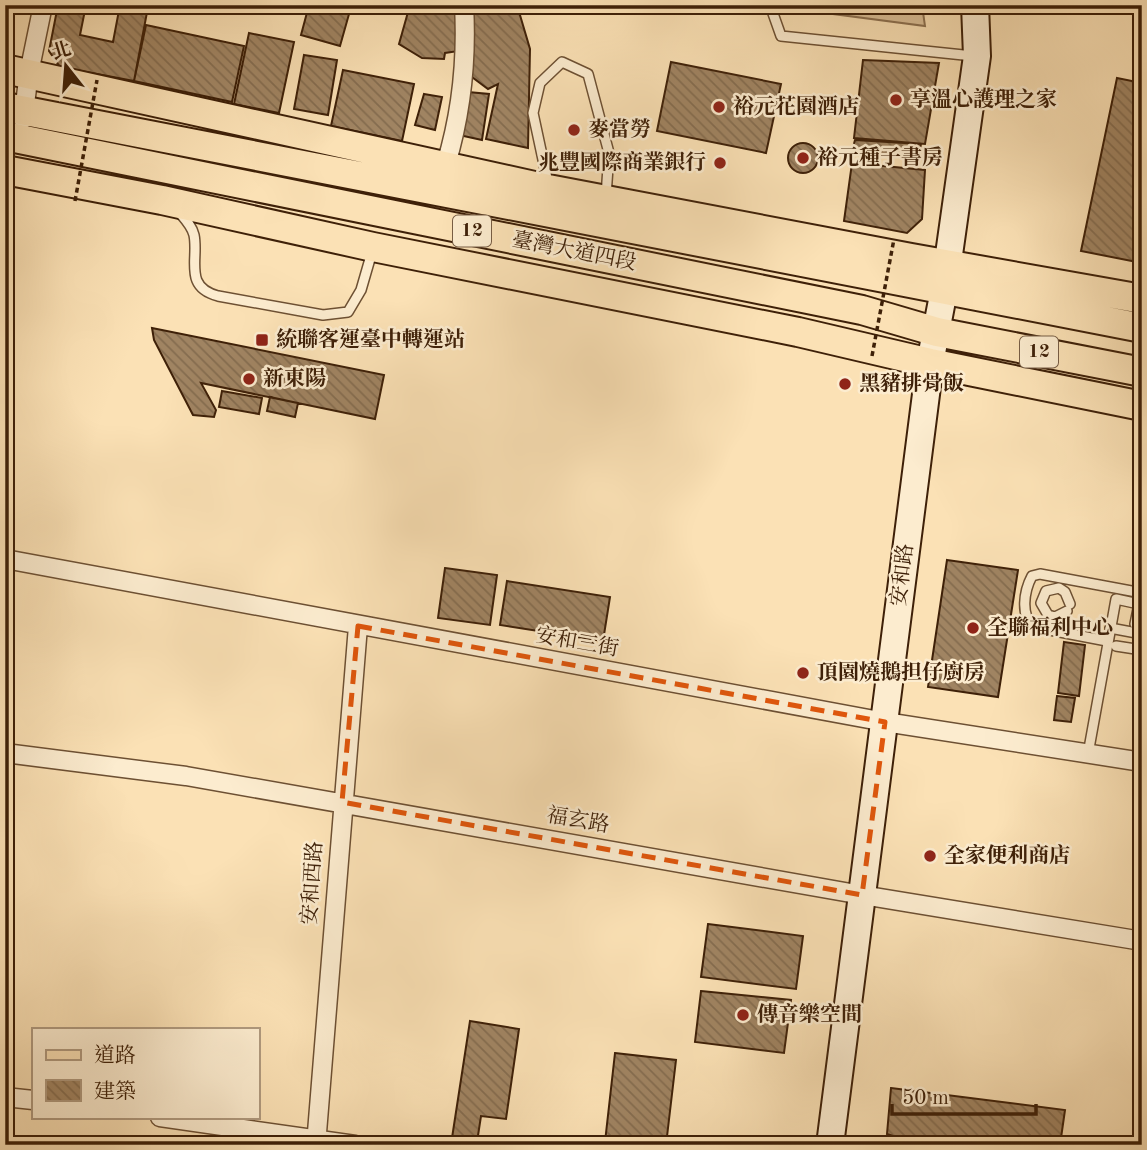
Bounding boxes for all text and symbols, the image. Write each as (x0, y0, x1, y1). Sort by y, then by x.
north arrow (32, 32, 102, 102)
text: 北 (49, 38, 74, 64)
place label: 享溫心護理之家 (910, 87, 1057, 111)
marker: 享溫心護理之家 (888, 92, 904, 108)
place label: 裕元花園酒店 (733, 94, 859, 118)
marker: 裕元花園酒店 (711, 99, 727, 115)
place label: 麥當勞 (588, 118, 651, 141)
marker: 麥當勞 (566, 122, 582, 138)
place label: 裕元種子書房 (817, 146, 943, 169)
place label: 兆豐國際商業銀行 (538, 150, 706, 174)
marker: 裕元種子書房 (795, 150, 811, 166)
marker: 兆豐國際商業銀行 (712, 155, 728, 171)
road number: 12 (453, 216, 491, 246)
street label: 臺灣大道四段 (510, 228, 638, 274)
place label: 統聯客運臺中轉運站 (276, 327, 465, 351)
marker: 統聯客運臺中轉運站 (254, 332, 270, 348)
road number: 12 (1020, 336, 1058, 368)
place label: 新東陽 (263, 367, 326, 390)
marker: 新東陽 (241, 371, 257, 387)
place label: 黑豬排骨飯 (859, 372, 964, 395)
marker: 黑豬排骨飯 (837, 376, 853, 392)
street label: 安和路 (887, 542, 917, 608)
place label: 全聯福利中心 (987, 616, 1113, 639)
marker: 全聯福利中心 (965, 620, 981, 636)
street label: 安和三街 (534, 623, 621, 661)
place label: 頂園燒鵝担仔廚房 (817, 661, 985, 684)
marker: 頂園燒鵝担仔廚房 (795, 665, 811, 681)
street label: 福玄路 (545, 803, 611, 837)
street label: 安和西路 (298, 840, 326, 926)
place label: 全家便利商店 (944, 843, 1070, 867)
marker: 全家便利商店 (922, 848, 938, 864)
place label: 傳音樂空間 (757, 1002, 862, 1026)
marker: 傳音樂空間 (735, 1007, 751, 1023)
legend (32, 1028, 259, 1118)
text: 道路 (94, 1044, 136, 1067)
scale bar (892, 1073, 1035, 1117)
text: 建築 (94, 1080, 136, 1103)
text: 50 m (902, 1088, 949, 1109)

